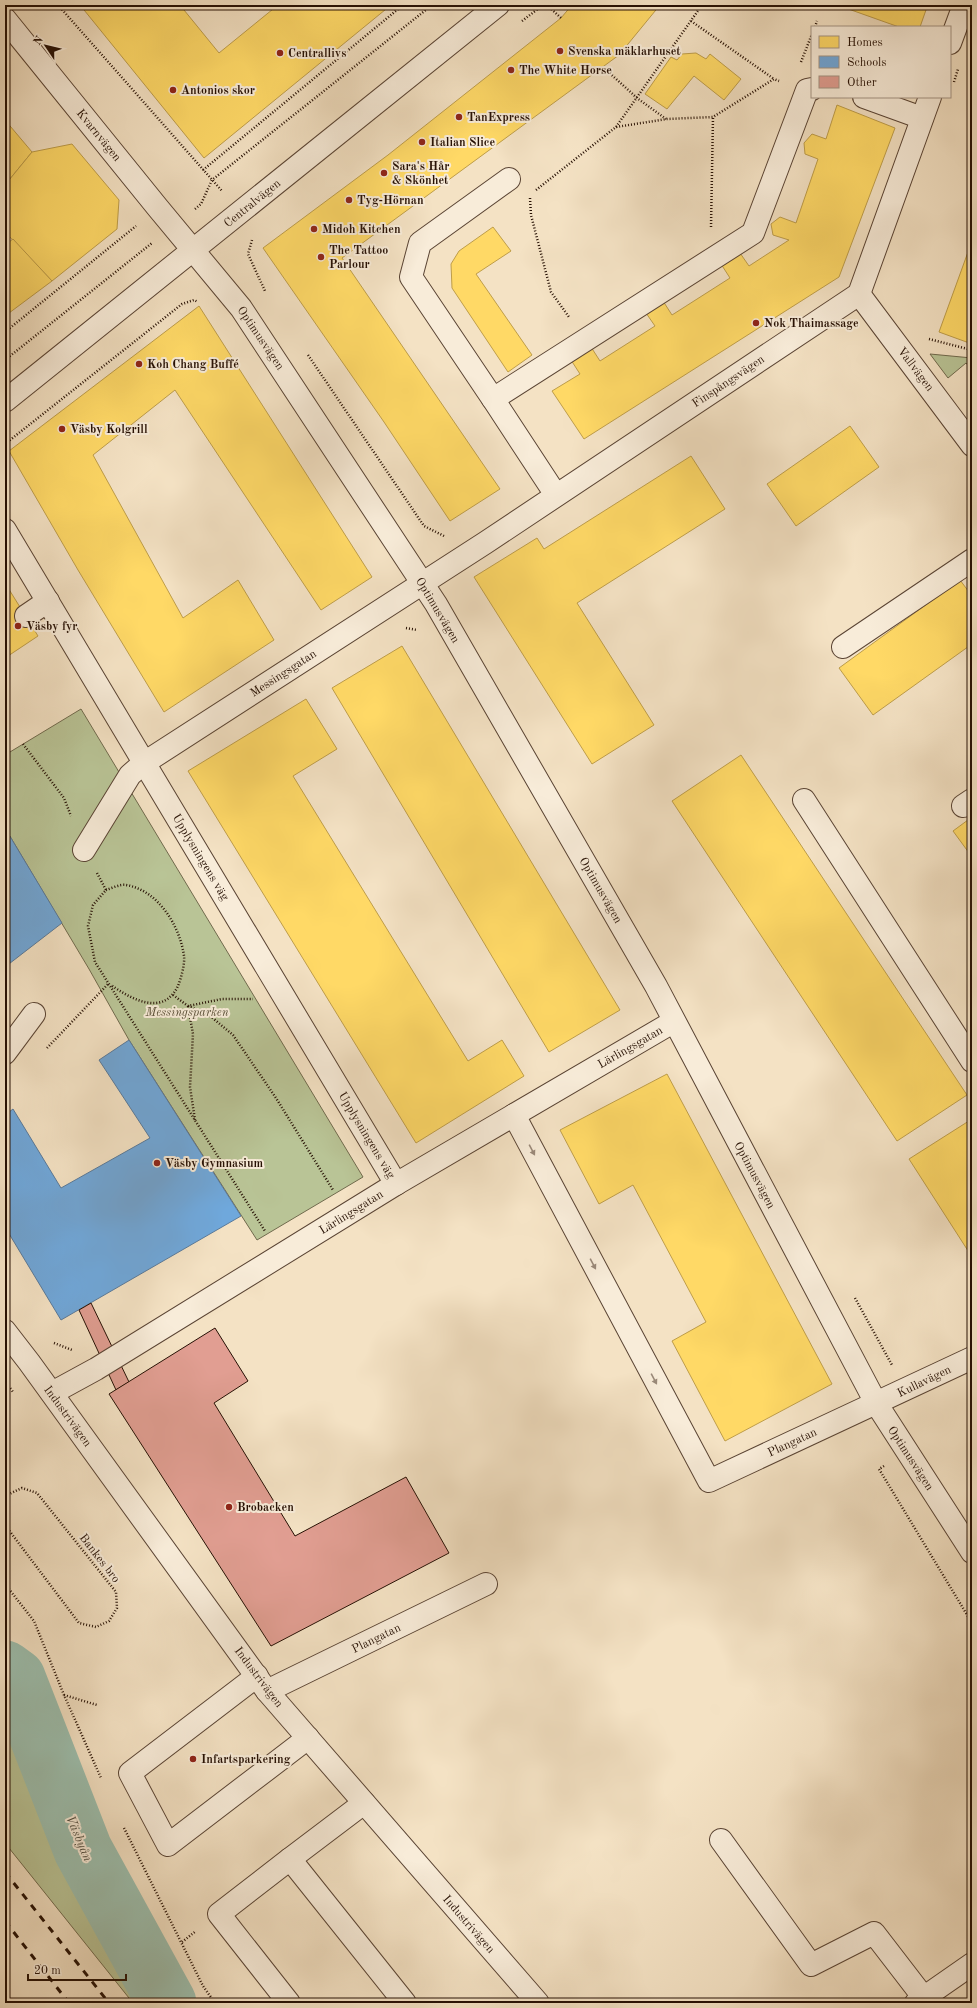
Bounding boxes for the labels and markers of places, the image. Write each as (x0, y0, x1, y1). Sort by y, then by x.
marker: Svenska mäklarhuset (555, 46, 565, 56)
place label: Svenska mäklarhuset (568, 46, 681, 58)
marker: Centrallivs (275, 48, 285, 58)
place label: Centrallivs (288, 48, 346, 60)
marker: The White Horse (506, 65, 516, 75)
place label: The White Horse (519, 65, 612, 77)
marker: Antonios skor (168, 85, 178, 95)
place label: Antonios skor (181, 85, 255, 97)
marker: TanExpress (454, 112, 464, 122)
place label: TanExpress (467, 112, 530, 124)
marker: Italian Slice (417, 137, 427, 147)
place label: Italian Slice (430, 137, 495, 149)
place label: Sara's Hår & Skönhet (392, 161, 449, 187)
marker: Sara's Hår & Skönhet (379, 168, 389, 178)
marker: Tyg-Hörnan (344, 195, 354, 205)
place label: Tyg-Hörnan (357, 195, 424, 207)
marker: Midoh Kitchen (309, 224, 319, 234)
place label: Midoh Kitchen (322, 224, 401, 236)
place label: The Tattoo Parlour (329, 245, 388, 271)
marker: The Tattoo Parlour (316, 252, 326, 262)
marker: Nok Thaimassage (751, 318, 761, 328)
place label: Nok Thaimassage (764, 318, 859, 330)
marker: Koh Chang Buffé (134, 359, 144, 369)
place label: Koh Chang Buffé (147, 359, 239, 371)
marker: Väsby Kolgrill (57, 424, 67, 434)
place label: Väsby Kolgrill (70, 424, 148, 436)
marker: Väsby fyr (13, 621, 23, 631)
place label: Väsby fyr (26, 621, 78, 633)
marker: Väsby Gymnasium (152, 1158, 162, 1168)
place label: Väsby Gymnasium (165, 1158, 263, 1170)
marker: Brobacken (224, 1502, 234, 1512)
place label: Brobacken (237, 1502, 294, 1514)
marker: Infartsparkering (188, 1754, 198, 1764)
place label: Infartsparkering (201, 1754, 291, 1766)

